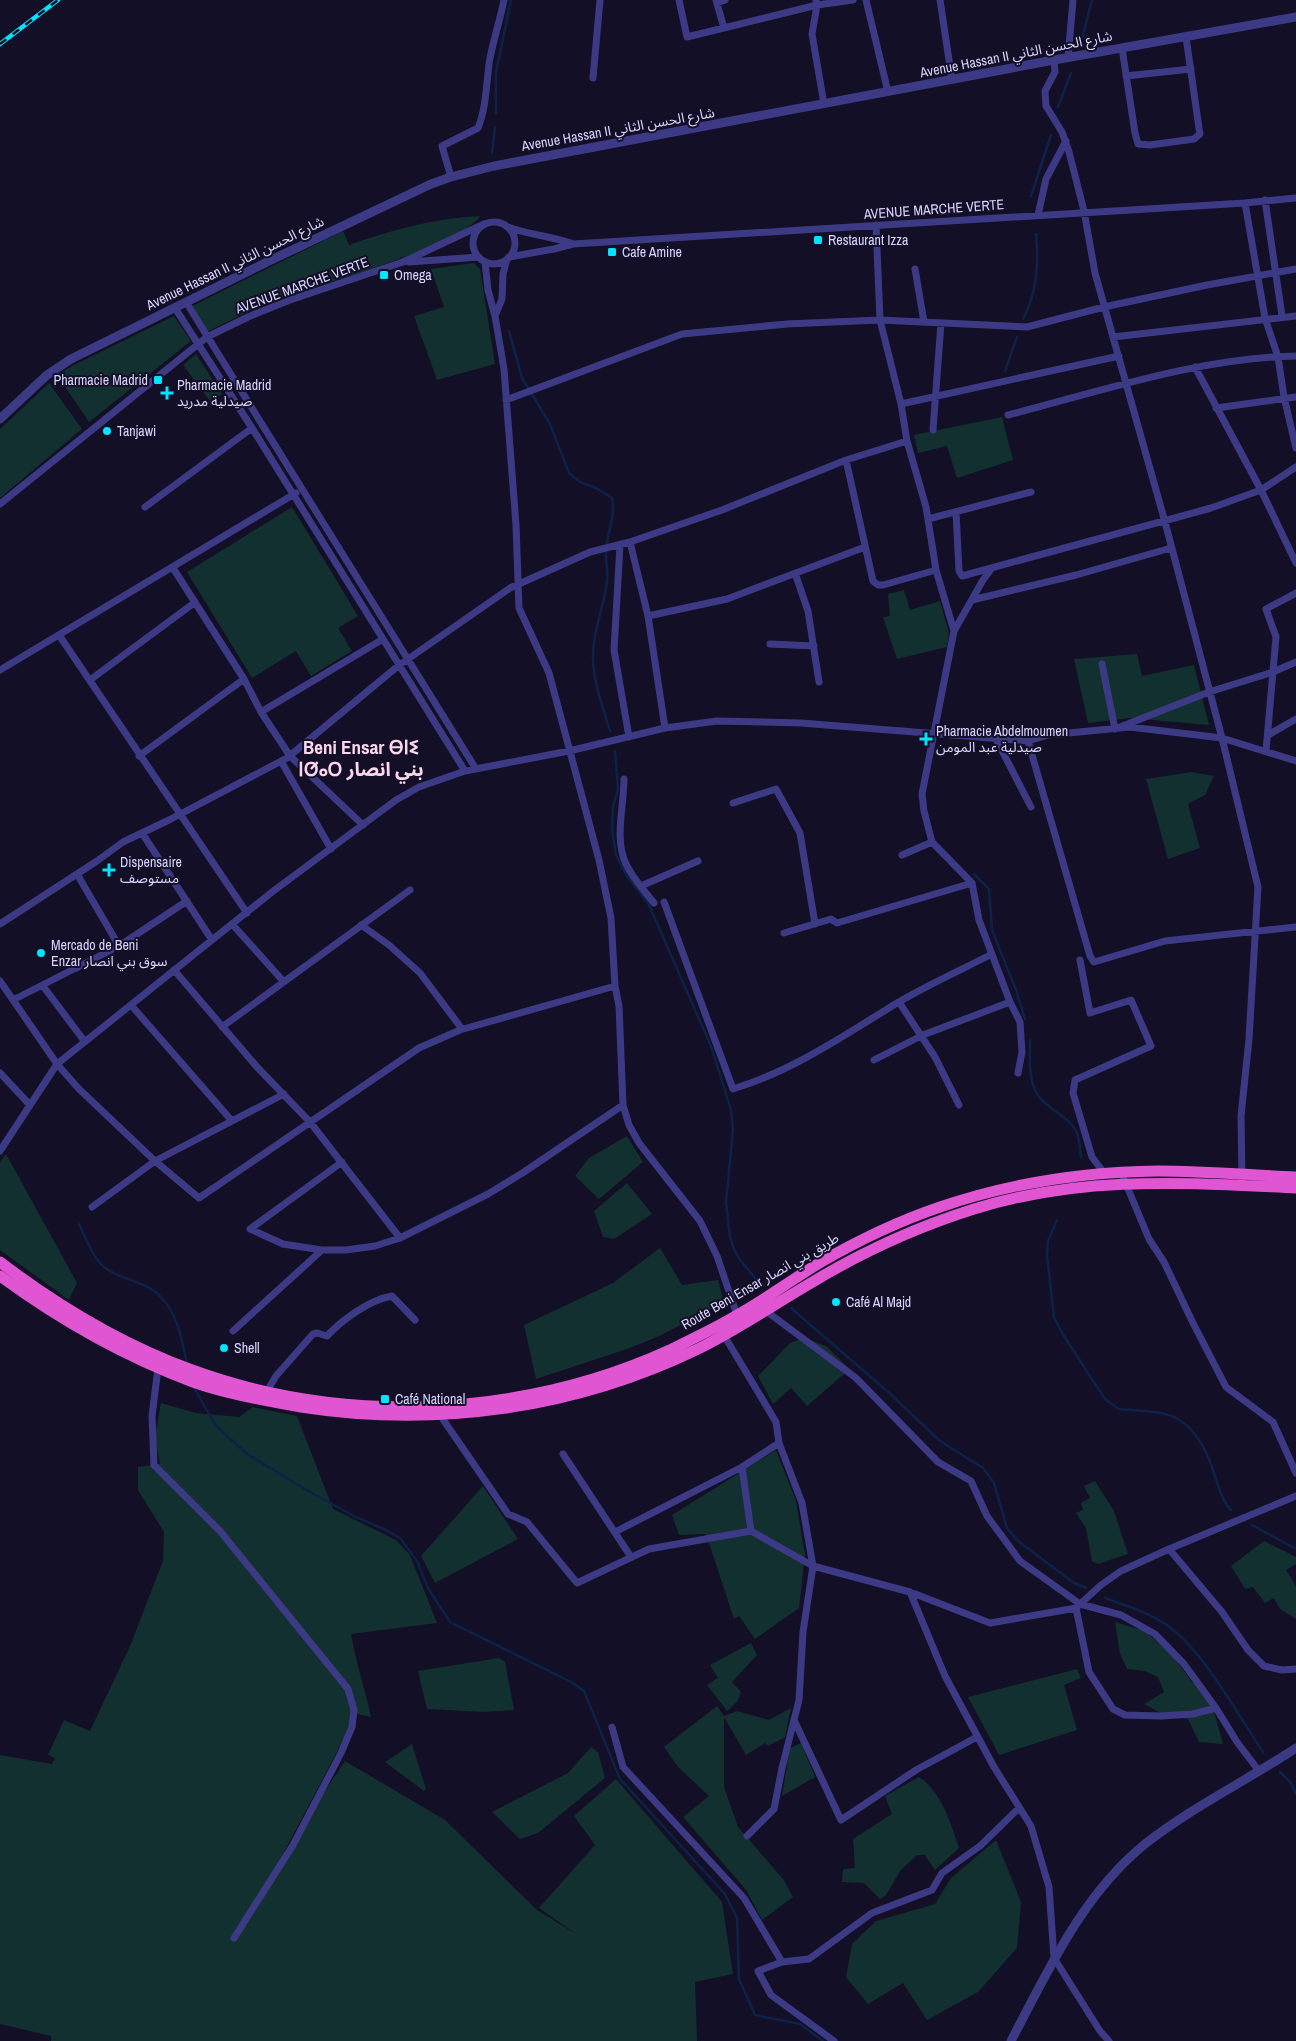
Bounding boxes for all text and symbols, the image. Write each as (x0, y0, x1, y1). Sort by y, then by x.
street label: Avenue Hassan II شارع الحسن الثاني (917, 26, 1114, 84)
street label: Avenue Hassan II شارع الحسن الثاني (519, 103, 716, 157)
street label: AVENUE MARCHE VERTE (862, 195, 1005, 223)
street label: Avenue Hassan II شارع الحسن الثاني (142, 212, 328, 316)
place label: Restaurant Izza (828, 231, 909, 249)
marker: Restaurant Izza (812, 234, 824, 246)
place label: Cafe Amine (622, 243, 682, 261)
marker: Cafe Amine (606, 246, 618, 258)
street label: AVENUE MARCHE VERTE (232, 253, 371, 318)
place label: Omega (394, 266, 432, 284)
marker: Omega (378, 269, 390, 281)
place label: Pharmacie Madrid (54, 371, 148, 389)
marker: Pharmacie Madrid (152, 374, 164, 386)
place label: Pharmacie Madrid صيدلية مدريد (177, 376, 271, 410)
marker: Pharmacie Madrid صيدلية مدريد (161, 387, 173, 399)
place label: Tanjawi (117, 422, 156, 440)
marker: Tanjawi (101, 425, 113, 437)
place label: Pharmacie Abdelmoumen صيدلية عبد المومن (936, 722, 1068, 756)
marker: Pharmacie Abdelmoumen صيدلية عبد المومن (920, 733, 932, 745)
district label: Beni Ensar ⴱⵏⵉ ⵏⵚⴰⵔ بني انصار (298, 734, 424, 784)
place label: Dispensaire مستوصف (120, 853, 182, 887)
marker: Dispensaire مستوصف (102, 863, 116, 877)
place label: Mercado de Beni Enzar سوق بني انصار (51, 936, 167, 972)
marker: Mercado de Beni Enzar سوق بني انصار (35, 947, 47, 959)
street label: Route Beni Ensar طريق بني انصار (678, 1229, 843, 1335)
place label: Café Al Majd (846, 1293, 911, 1311)
marker: Café Al Majd (830, 1296, 842, 1308)
place label: Shell (234, 1339, 260, 1357)
marker: Shell (218, 1342, 230, 1354)
place label: Café National (395, 1390, 465, 1408)
marker: Café National (379, 1393, 391, 1405)

